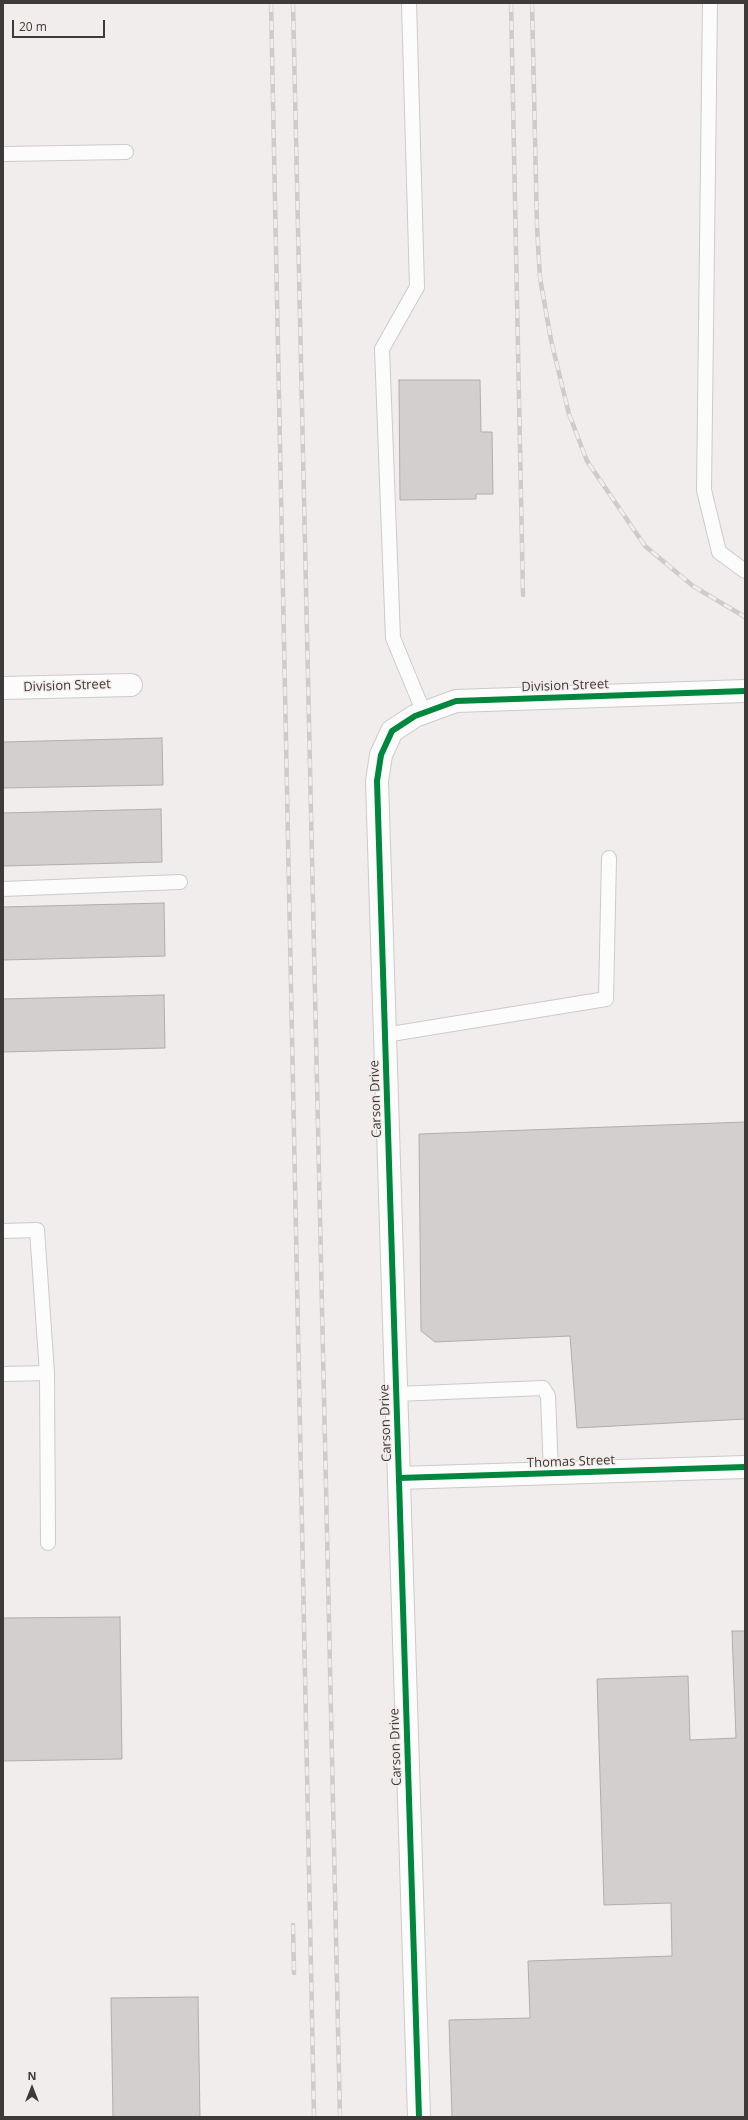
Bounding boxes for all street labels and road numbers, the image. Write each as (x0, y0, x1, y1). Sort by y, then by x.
street label: Division Street (23, 677, 111, 695)
street label: Division Street (521, 677, 609, 695)
street label: Carson Drive (367, 1060, 385, 1138)
street label: Carson Drive (377, 1384, 395, 1462)
street label: Thomas Street (527, 1453, 615, 1471)
street label: Carson Drive (387, 1708, 405, 1786)

